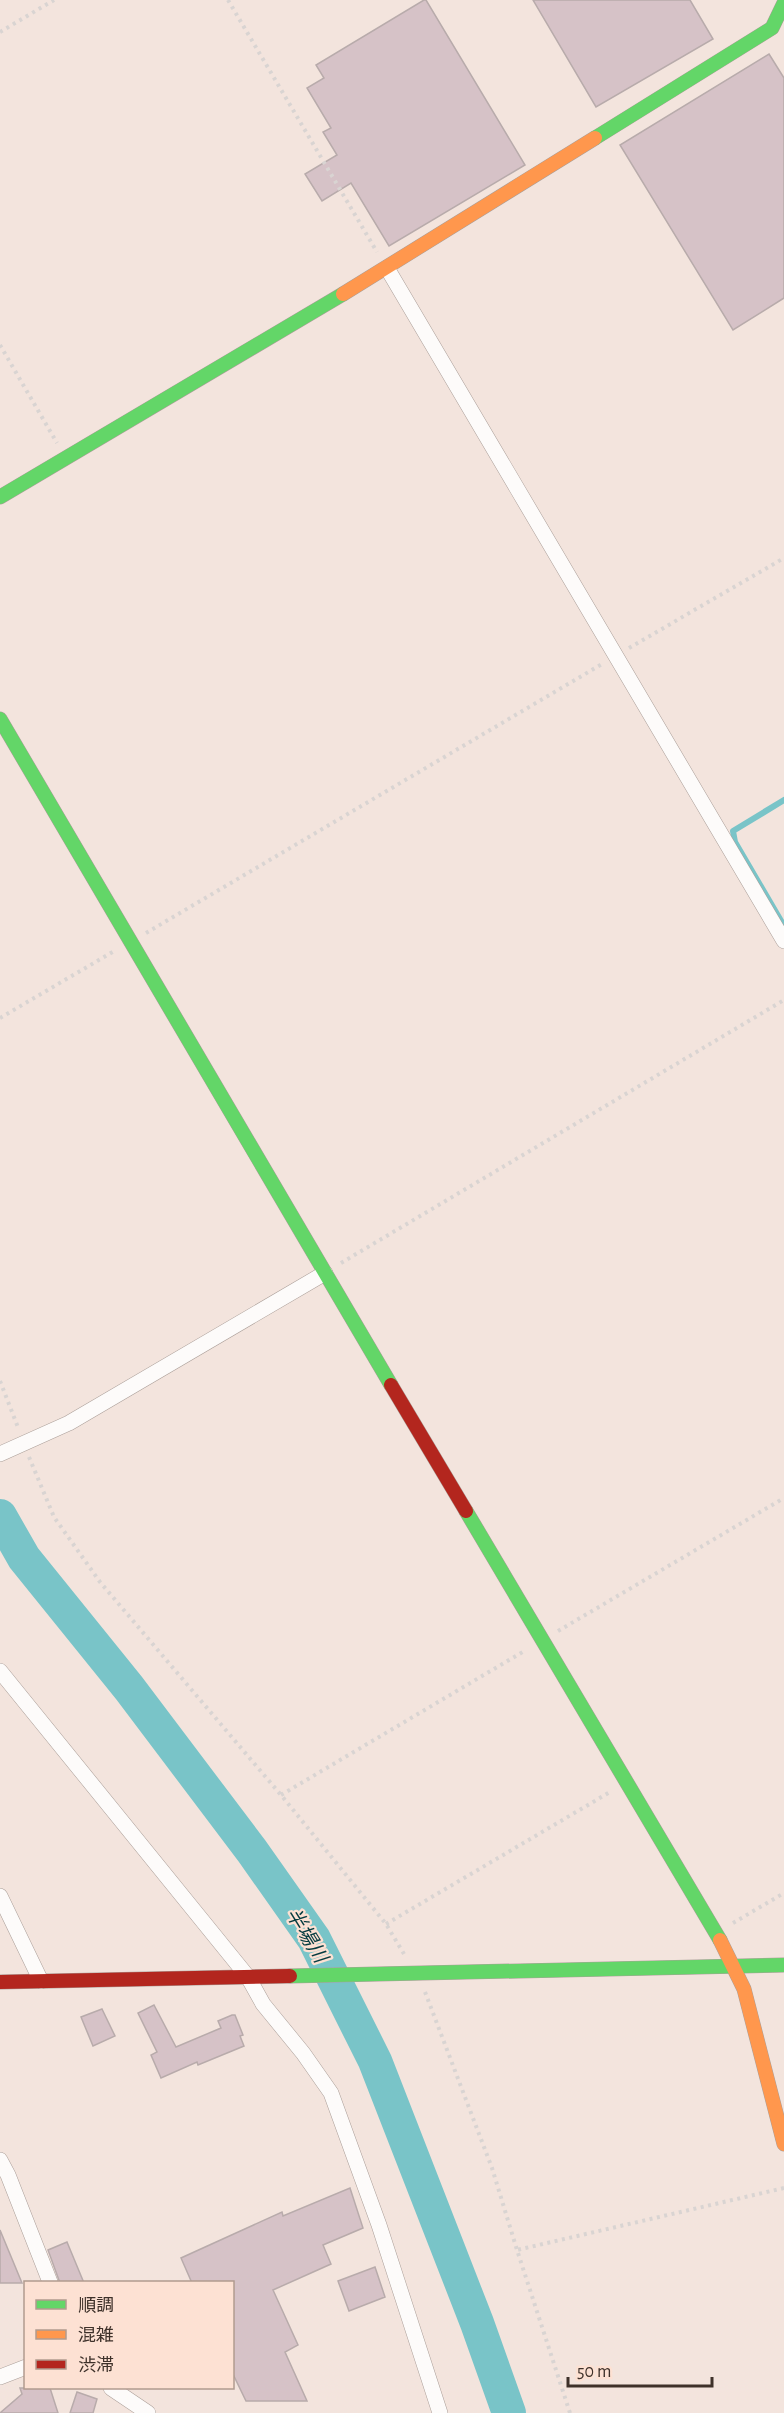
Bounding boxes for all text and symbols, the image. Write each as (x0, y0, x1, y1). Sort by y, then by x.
water label: 半場川 (282, 1904, 332, 1968)
legend (24, 2281, 234, 2389)
text: 順調 (78, 2297, 114, 2315)
text: 混雑 (78, 2325, 114, 2345)
scale bar (568, 2350, 712, 2388)
text: 渋滞 (78, 2356, 114, 2375)
text: 50 m (577, 2363, 611, 2381)

